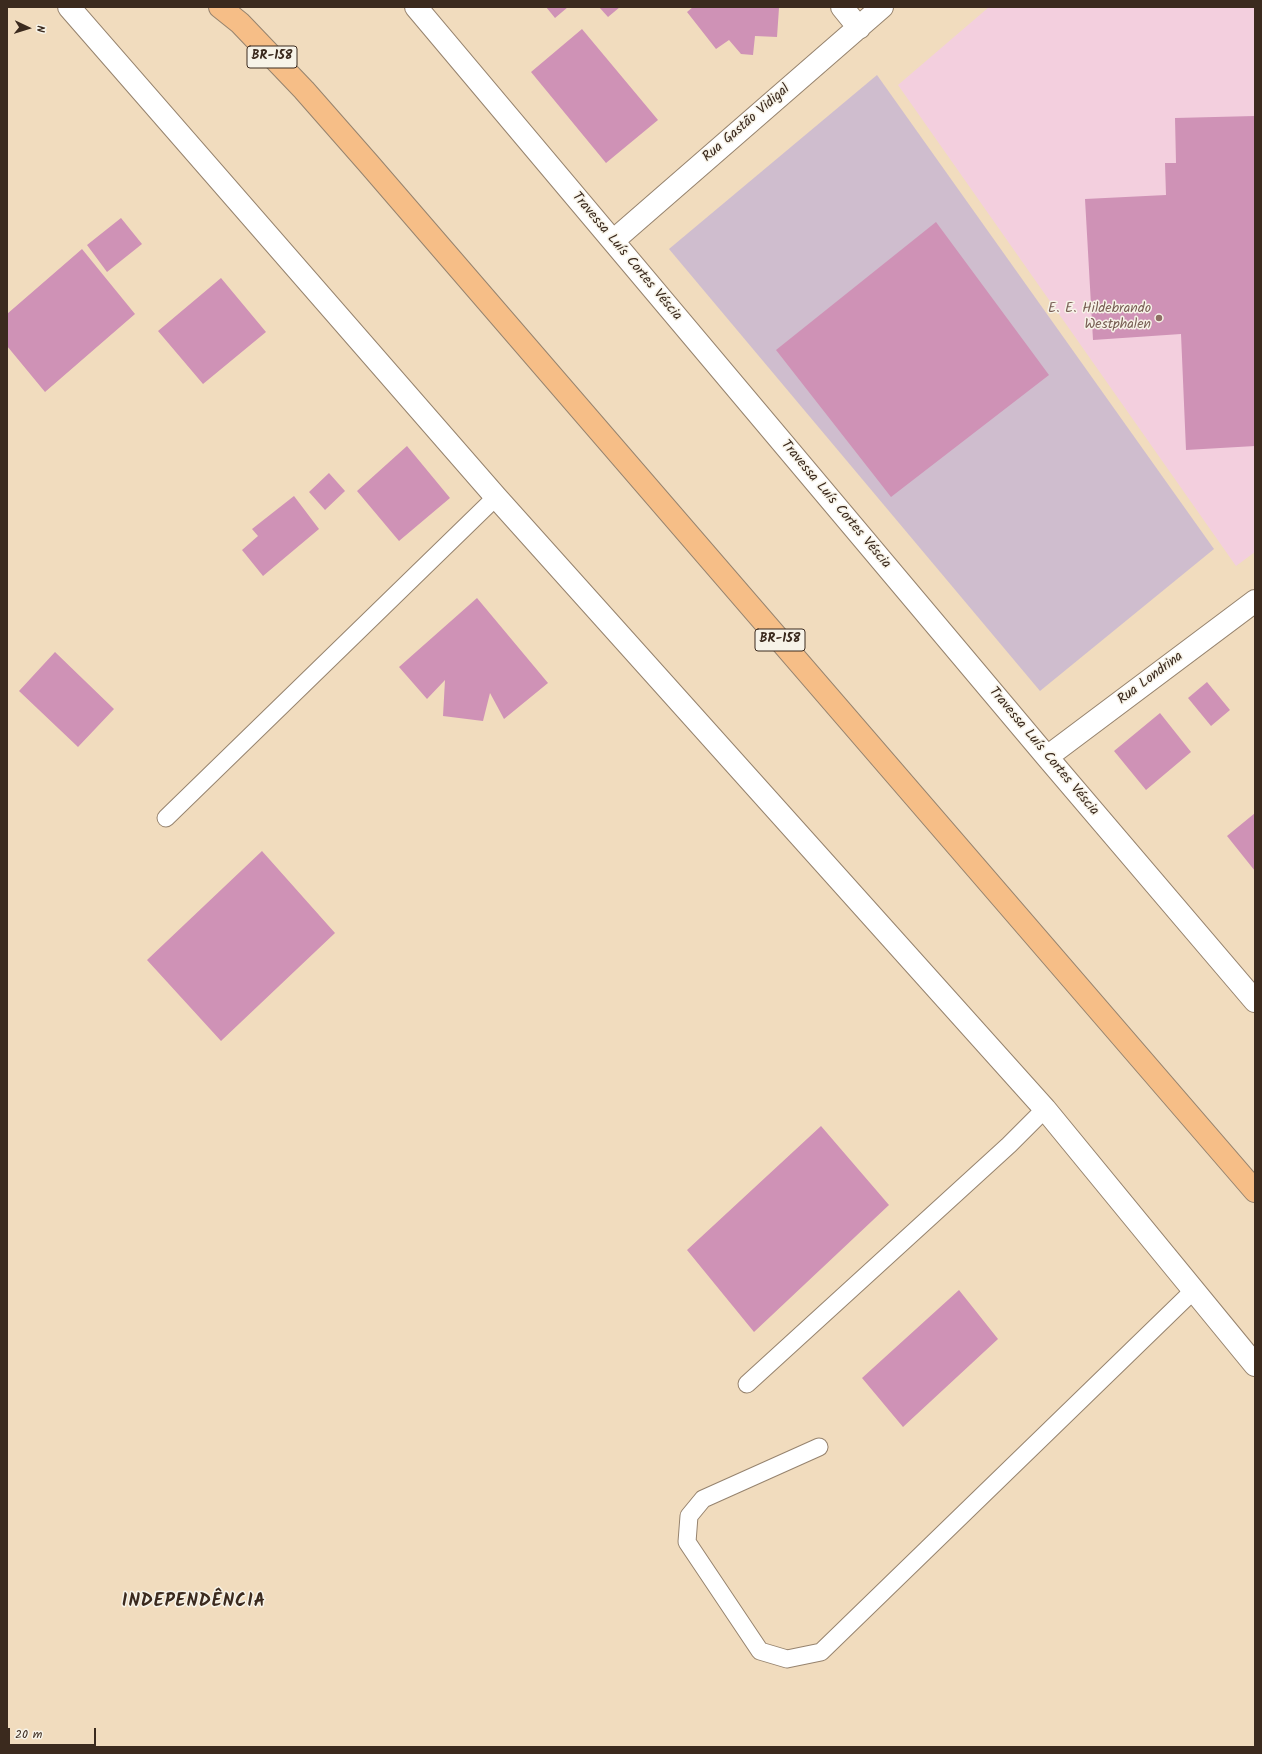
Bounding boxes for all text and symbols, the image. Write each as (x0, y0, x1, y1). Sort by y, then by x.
north arrow (8, 8, 48, 48)
text: N (31, 25, 49, 33)
road number: BR-158 (247, 46, 297, 68)
street label: Rua Gastão Vidigal (700, 82, 794, 166)
street label: Travessa Luís Cortes Véscia (567, 189, 685, 325)
place label: E. E. Hildebrando Westphalen (1048, 302, 1151, 334)
marker: E. E. Hildebrando Westphalen (1154, 313, 1164, 323)
street label: Travessa Luís Cortes Véscia (776, 437, 894, 573)
road number: BR-158 (755, 629, 805, 651)
street label: Rua Londrina (1115, 649, 1187, 709)
street label: Travessa Luís Cortes Véscia (984, 684, 1102, 820)
district label: INDEPENDÊNCIA (122, 1592, 266, 1614)
scale bar (10, 1720, 98, 1746)
text: 20 m (15, 1725, 42, 1744)

